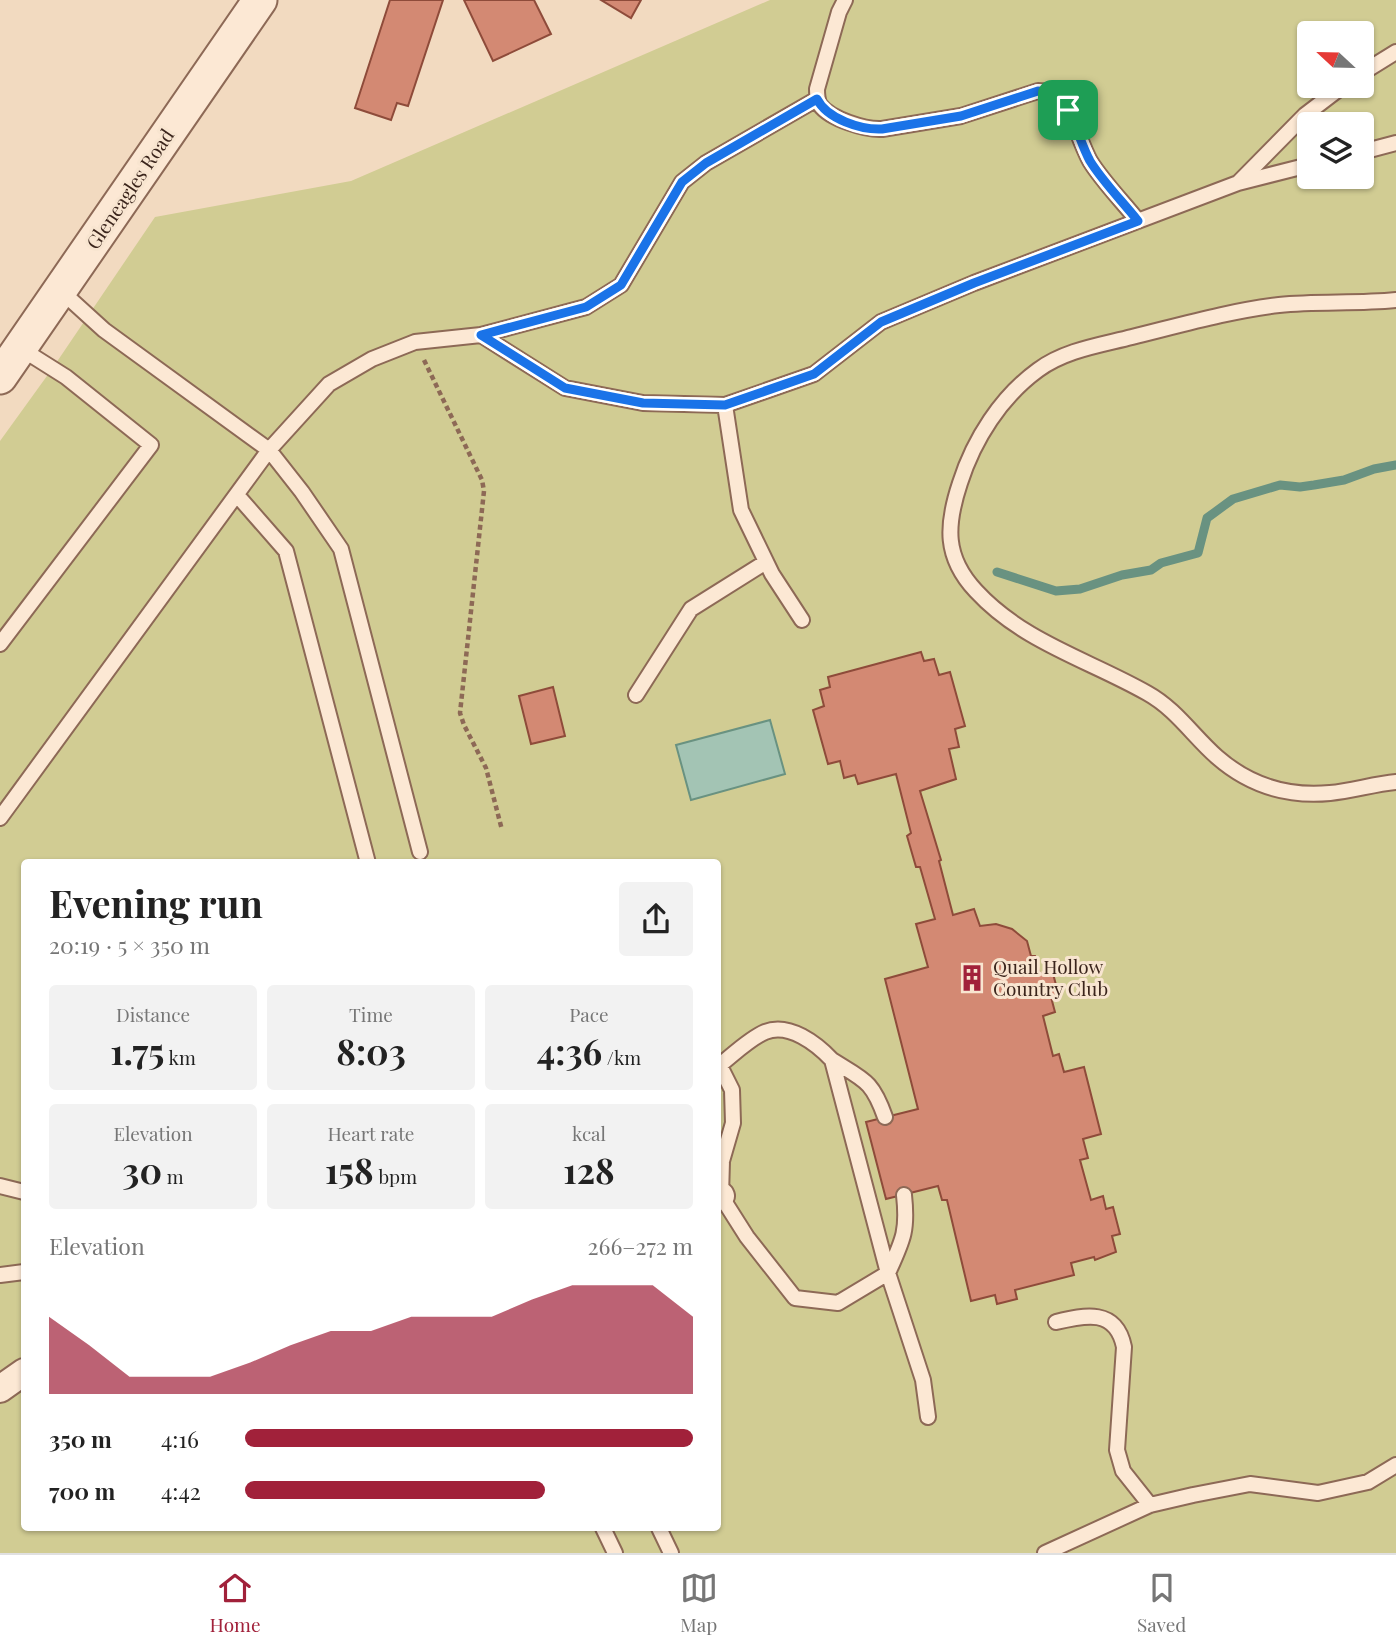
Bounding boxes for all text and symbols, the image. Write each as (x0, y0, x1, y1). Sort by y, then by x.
north arrow (1297, 21, 1374, 98)
map controls (1297, 21, 1374, 189)
pin (1038, 80, 1098, 140)
icon: arrive (1049, 91, 1087, 129)
button: layers (1297, 112, 1374, 189)
street label: Gleneagles Road (79, 123, 179, 254)
text: Evening run (49, 877, 263, 928)
button: share (619, 882, 693, 956)
text: 20:19 · 5 × 350 m (49, 929, 210, 960)
place label: Quail Hollow Country Club (993, 953, 1108, 1001)
building icon: Quail Hollow Country Club (957, 963, 987, 993)
text: Distance (116, 1001, 190, 1027)
text: Time (349, 1001, 393, 1027)
text: Pace (569, 1001, 609, 1027)
text: 1.75 (110, 1027, 164, 1074)
text: 8:03 (336, 1027, 406, 1074)
text: 4:36 (537, 1027, 602, 1074)
text: km (164, 1044, 196, 1070)
text: /km (602, 1044, 641, 1070)
text: Elevation (113, 1120, 193, 1146)
text: Heart rate (328, 1120, 414, 1146)
text: kcal (572, 1120, 606, 1146)
text: 30 (122, 1146, 162, 1193)
text: 158 (325, 1146, 374, 1193)
text: 128 (563, 1146, 615, 1193)
text: m (162, 1163, 184, 1189)
text: bpm (374, 1163, 417, 1189)
text: Elevation (49, 1230, 145, 1261)
text: 266–272 m (588, 1230, 693, 1261)
text: 350 m (49, 1423, 112, 1454)
text: 4:16 (161, 1423, 199, 1454)
text: 700 m (49, 1475, 115, 1506)
text: 4:42 (161, 1475, 201, 1506)
tab: Home (210, 1569, 261, 1637)
tab: Map (680, 1569, 718, 1637)
tab: Saved (1137, 1569, 1186, 1637)

